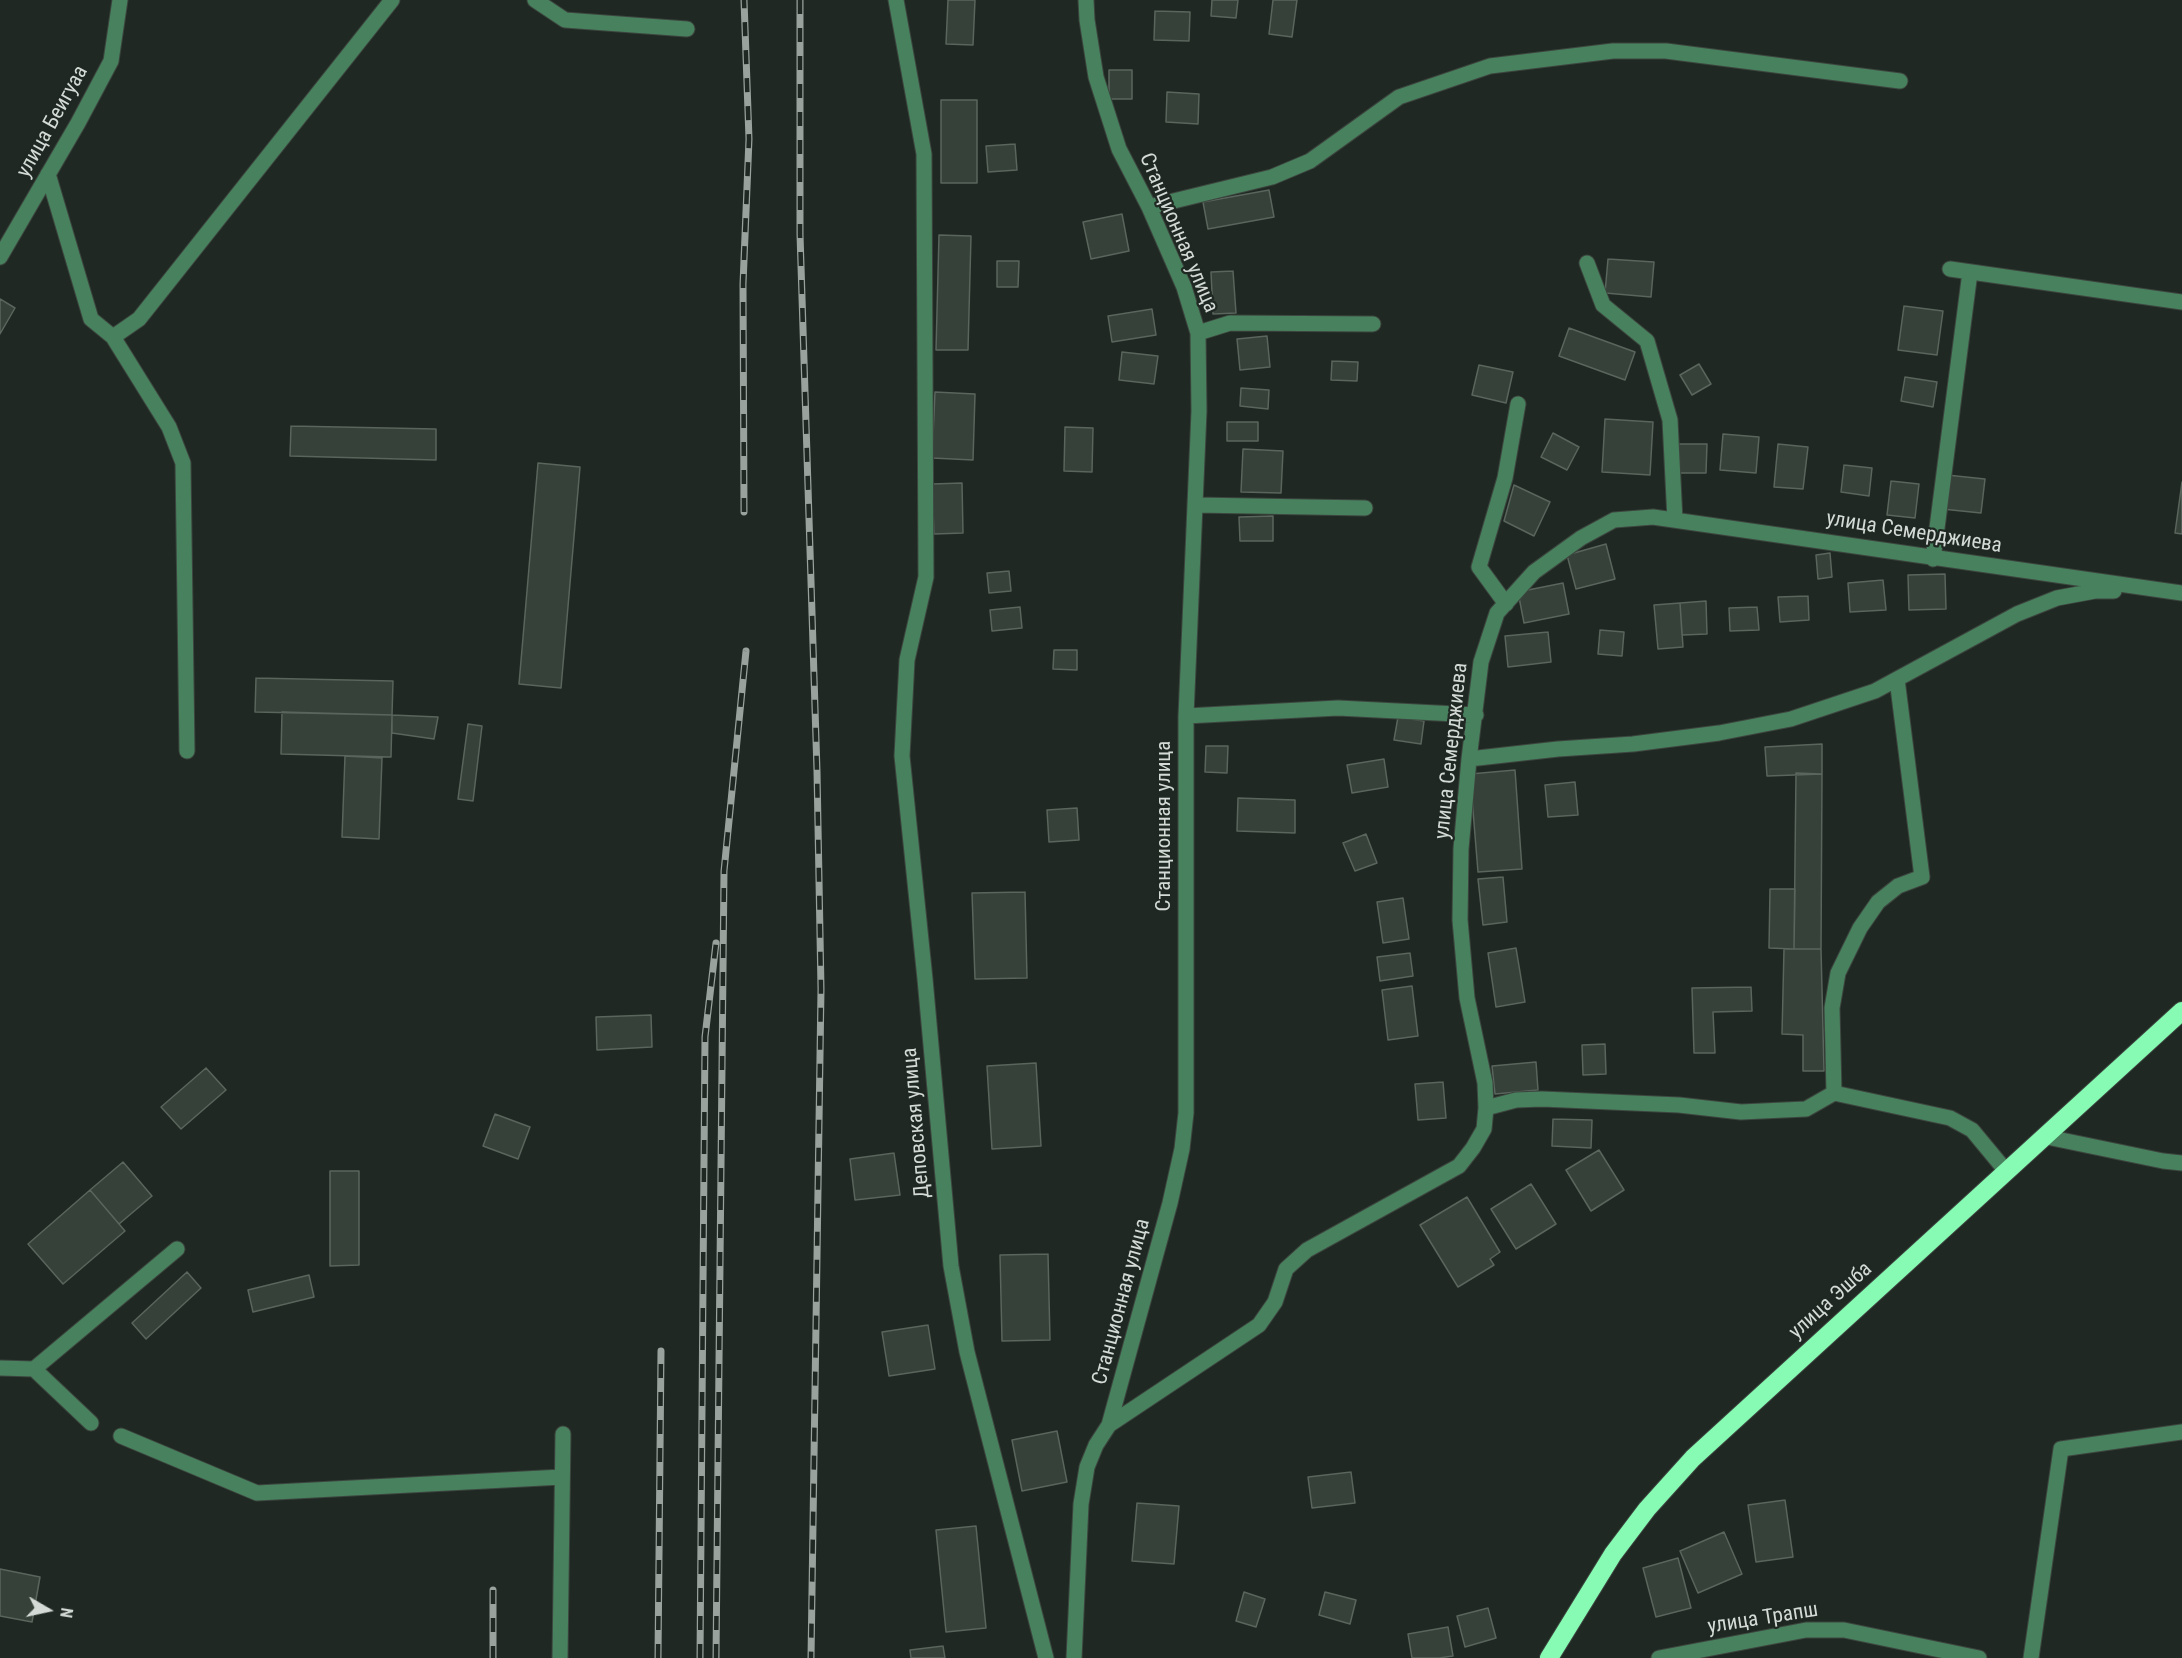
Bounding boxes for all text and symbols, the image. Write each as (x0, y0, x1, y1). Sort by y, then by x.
street label: улица Беигуаа (12, 62, 94, 182)
street label: Станционная улица (1133, 149, 1223, 317)
street label: улица Семерджиева (1824, 507, 2004, 559)
street label: улица Семерджиева (1430, 662, 1474, 840)
street label: Станционная улица (1152, 741, 1178, 911)
street label: Деповская улица (898, 1047, 936, 1199)
street label: Станционная улица (1088, 1216, 1156, 1388)
street label: улица Эшба (1784, 1257, 1878, 1345)
north arrow (18, 1580, 78, 1640)
street label: улица Трапш (1706, 1598, 1820, 1640)
text: N (56, 1607, 76, 1619)

